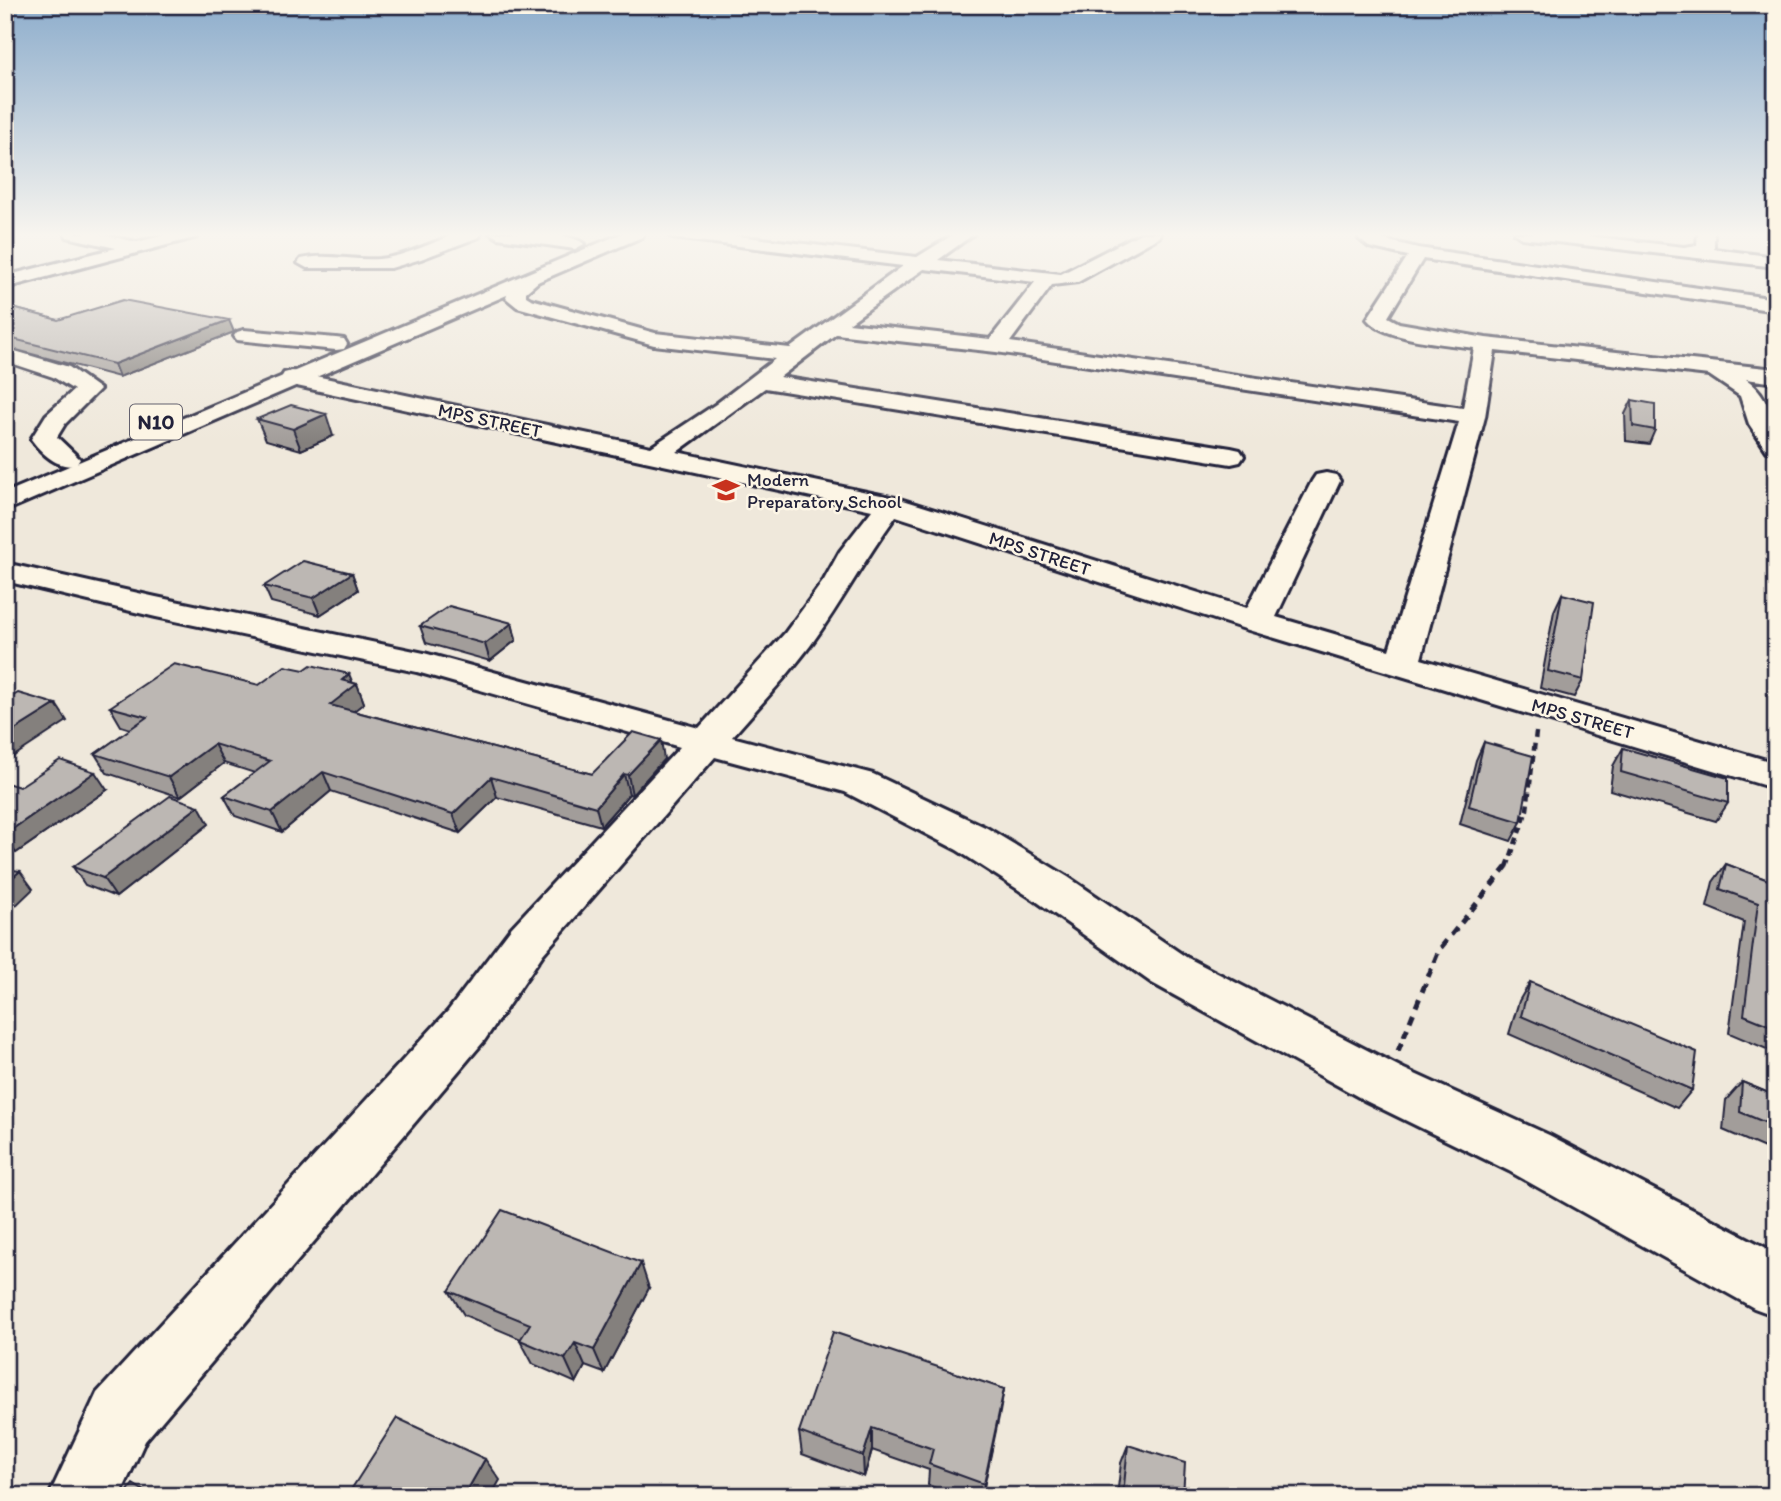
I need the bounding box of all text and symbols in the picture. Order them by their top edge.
street label: MPS STREET [436,398,544,443]
road number: N10 [130,404,182,440]
place label: Modern Preparatory School [747,468,903,513]
school or university icon: Modern Preparatory School [711,475,741,505]
street label: MPS STREET [986,526,1094,581]
street label: MPS STREET [1529,693,1637,744]

